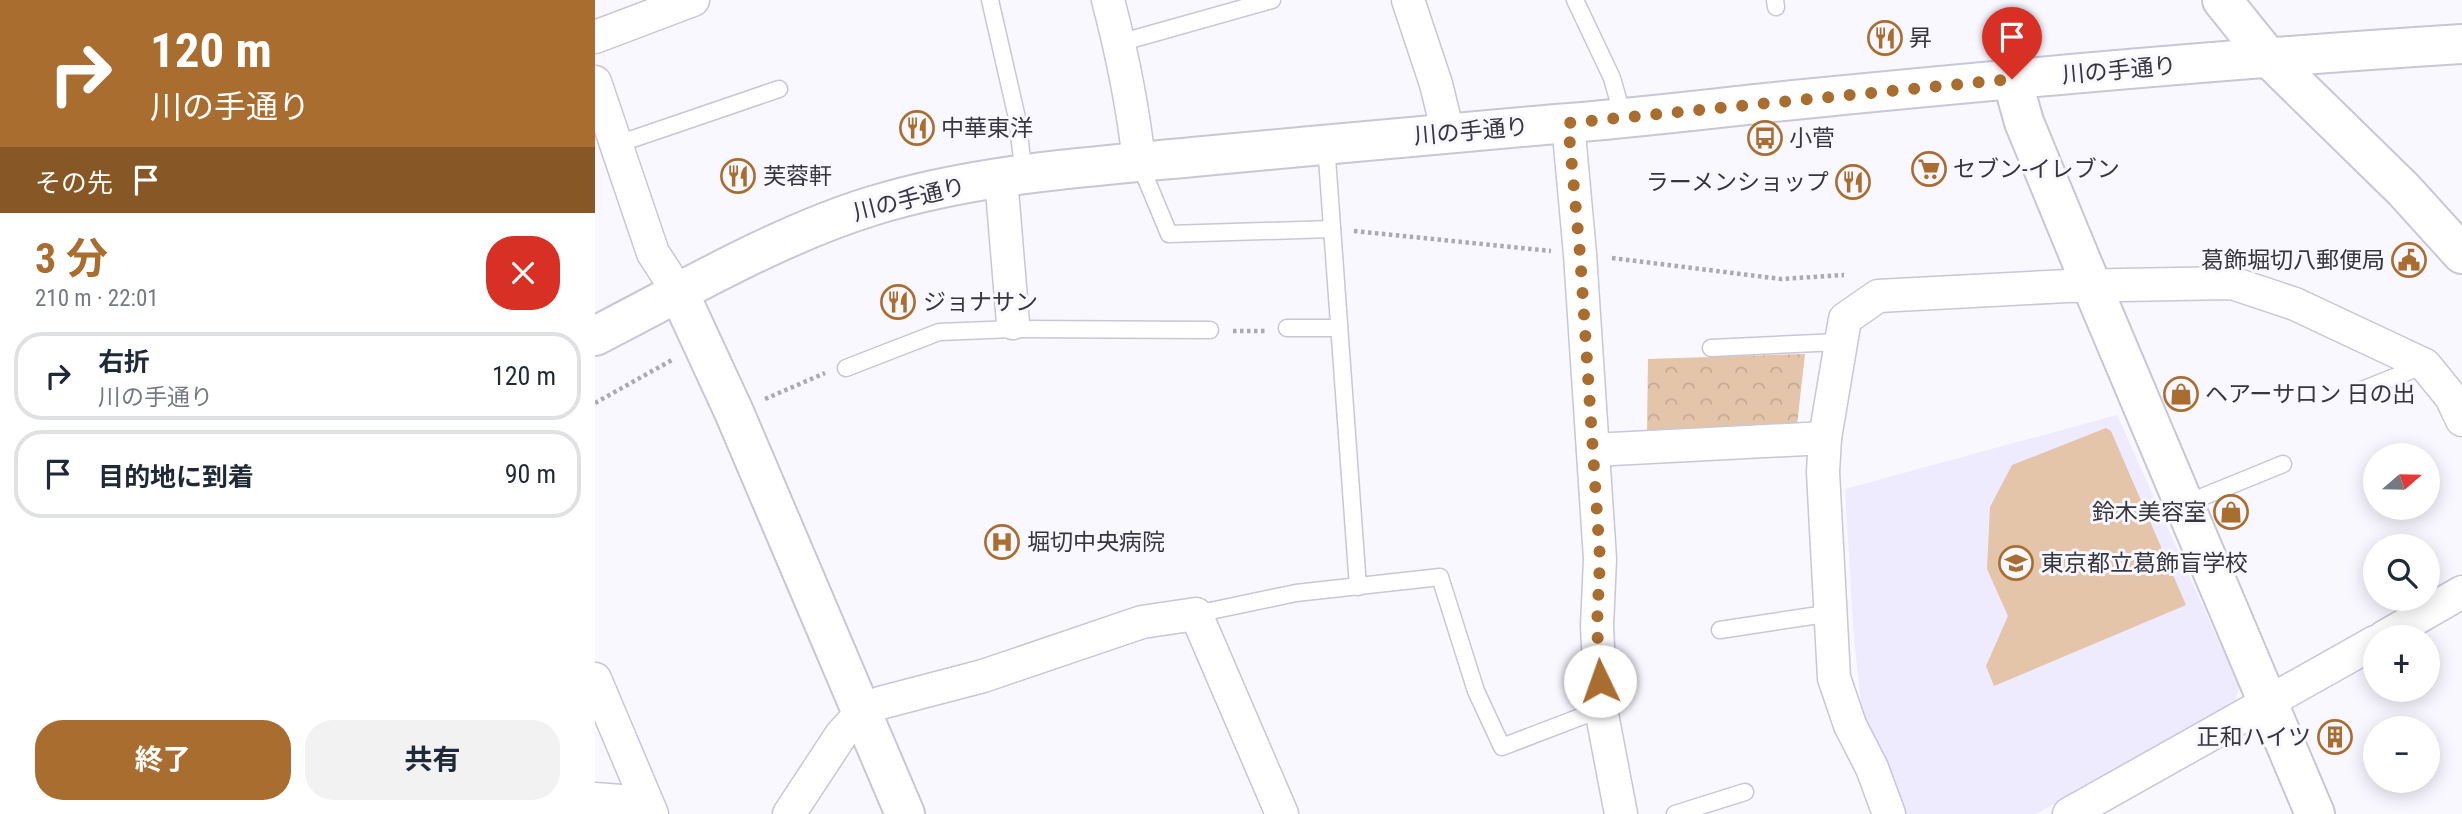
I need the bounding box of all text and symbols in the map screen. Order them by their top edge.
pin [1982,7,2042,79]
icon: arrive [1993,18,2031,56]
restaurant icon: 昇 [1866,19,1904,57]
text: 120 m [150,22,272,79]
place label: 昇 [1909,25,1932,52]
icon: right [35,28,126,119]
street label: 川の手通り [2061,52,2178,89]
text: 川の手通り [150,88,310,126]
restaurant icon: 中華東洋 [898,109,936,147]
street label: 川の手通り [1413,113,1530,150]
place label: 中華東洋 [941,115,1033,142]
bus stop icon: 小菅 [1746,119,1784,157]
place label: 小菅 [1789,125,1835,152]
supermarket icon: セブン-イレブン [1910,150,1948,188]
place label: セブン-イレブン [1953,156,2120,183]
restaurant icon: 芙蓉軒 [719,157,757,195]
icon: arrive [127,161,165,199]
place label: 芙蓉軒 [763,163,832,190]
restaurant icon: ラーメンショップ [1834,163,1872,201]
text: その先 [35,168,113,198]
place label: ラーメンショップ [1646,169,1829,196]
street label: 川の手通り [850,172,968,226]
text: 3 分 [35,234,108,283]
button: close [486,236,560,310]
public building icon: 葛飾堀切八郵便局 [2390,241,2428,279]
place label: 葛飾堀切八郵便局 [2201,247,2385,274]
restaurant icon: ジョナサン [879,283,917,321]
text: 210 m · 22:01 [35,285,159,312]
place label: ジョナサン [923,289,1038,316]
text: 右折 [98,347,150,377]
icon: right [39,357,77,395]
text: 120 m [492,361,556,391]
shop icon: ヘアーサロン 日の出 [2162,375,2200,413]
place label: ヘアーサロン 日の出 [2205,381,2415,408]
text: 川の手通り [98,384,213,411]
north arrow [2363,443,2439,520]
map controls [2363,443,2440,793]
icon: arrive [39,455,77,493]
text: 90 m [505,459,556,489]
text: 目的地に到着 [98,462,254,492]
shop icon: 鈴木美容室 [2212,493,2250,531]
place label: 鈴木美容室 [2092,499,2207,526]
hospital icon: 堀切中央病院 [983,523,1021,561]
place label: 堀切中央病院 [1027,529,1165,556]
button: search [2363,534,2440,611]
school or university icon: 東京都立葛飾盲学校 [1997,544,2035,582]
place label: 東京都立葛飾盲学校 [2041,550,2248,577]
button: + [2363,625,2440,702]
position arrow [1563,644,1637,718]
button: − [2363,716,2440,793]
building icon: 正和ハイツ [2316,718,2354,756]
button: 終了 [35,720,291,800]
button: 共有 [305,720,560,800]
place label: 正和ハイツ [2196,724,2311,751]

